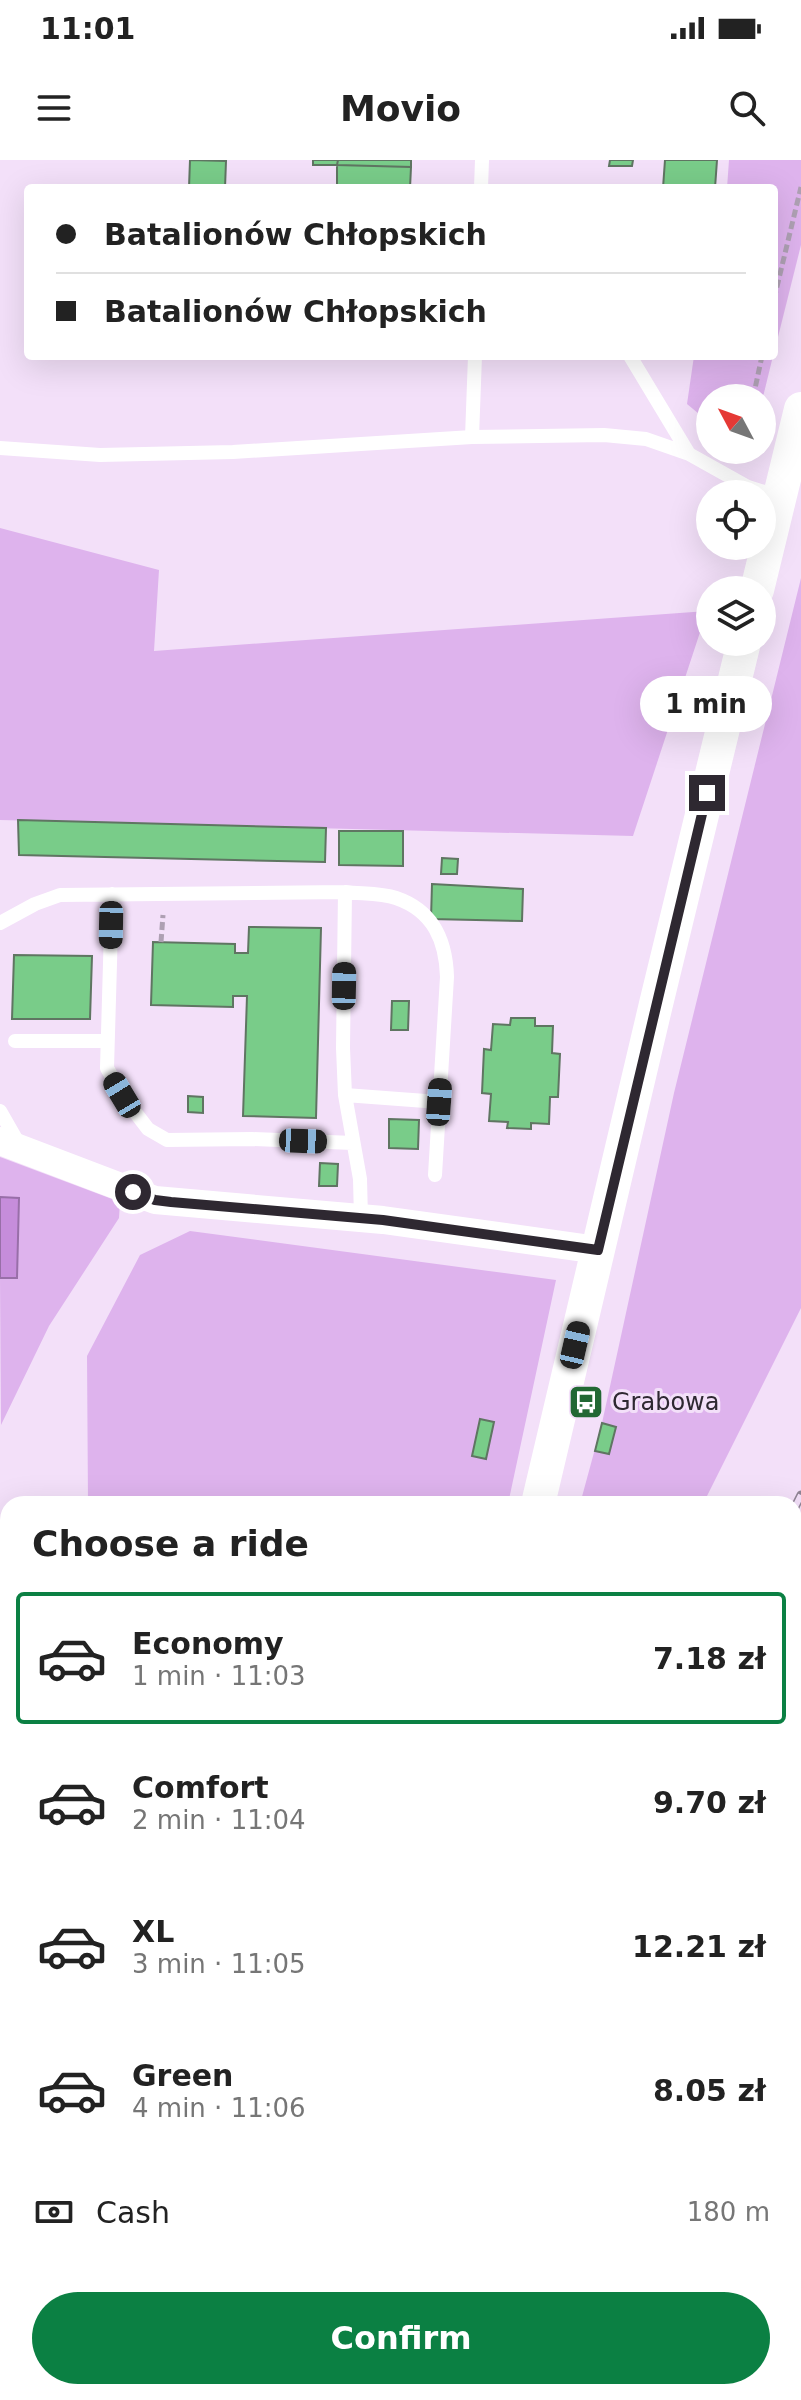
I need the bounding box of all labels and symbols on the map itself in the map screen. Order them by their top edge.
north arrow [696,384,776,464]
callout: 1 min [641,677,773,733]
route end [689,775,725,811]
car [99,901,123,949]
car [332,962,356,1010]
car [99,1068,145,1122]
car [425,1077,453,1127]
car [279,1128,327,1154]
route start [115,1174,151,1210]
car [558,1319,592,1371]
bus stop icon: Grabowa [567,1383,605,1421]
place label: Grabowa [612,1388,719,1416]

